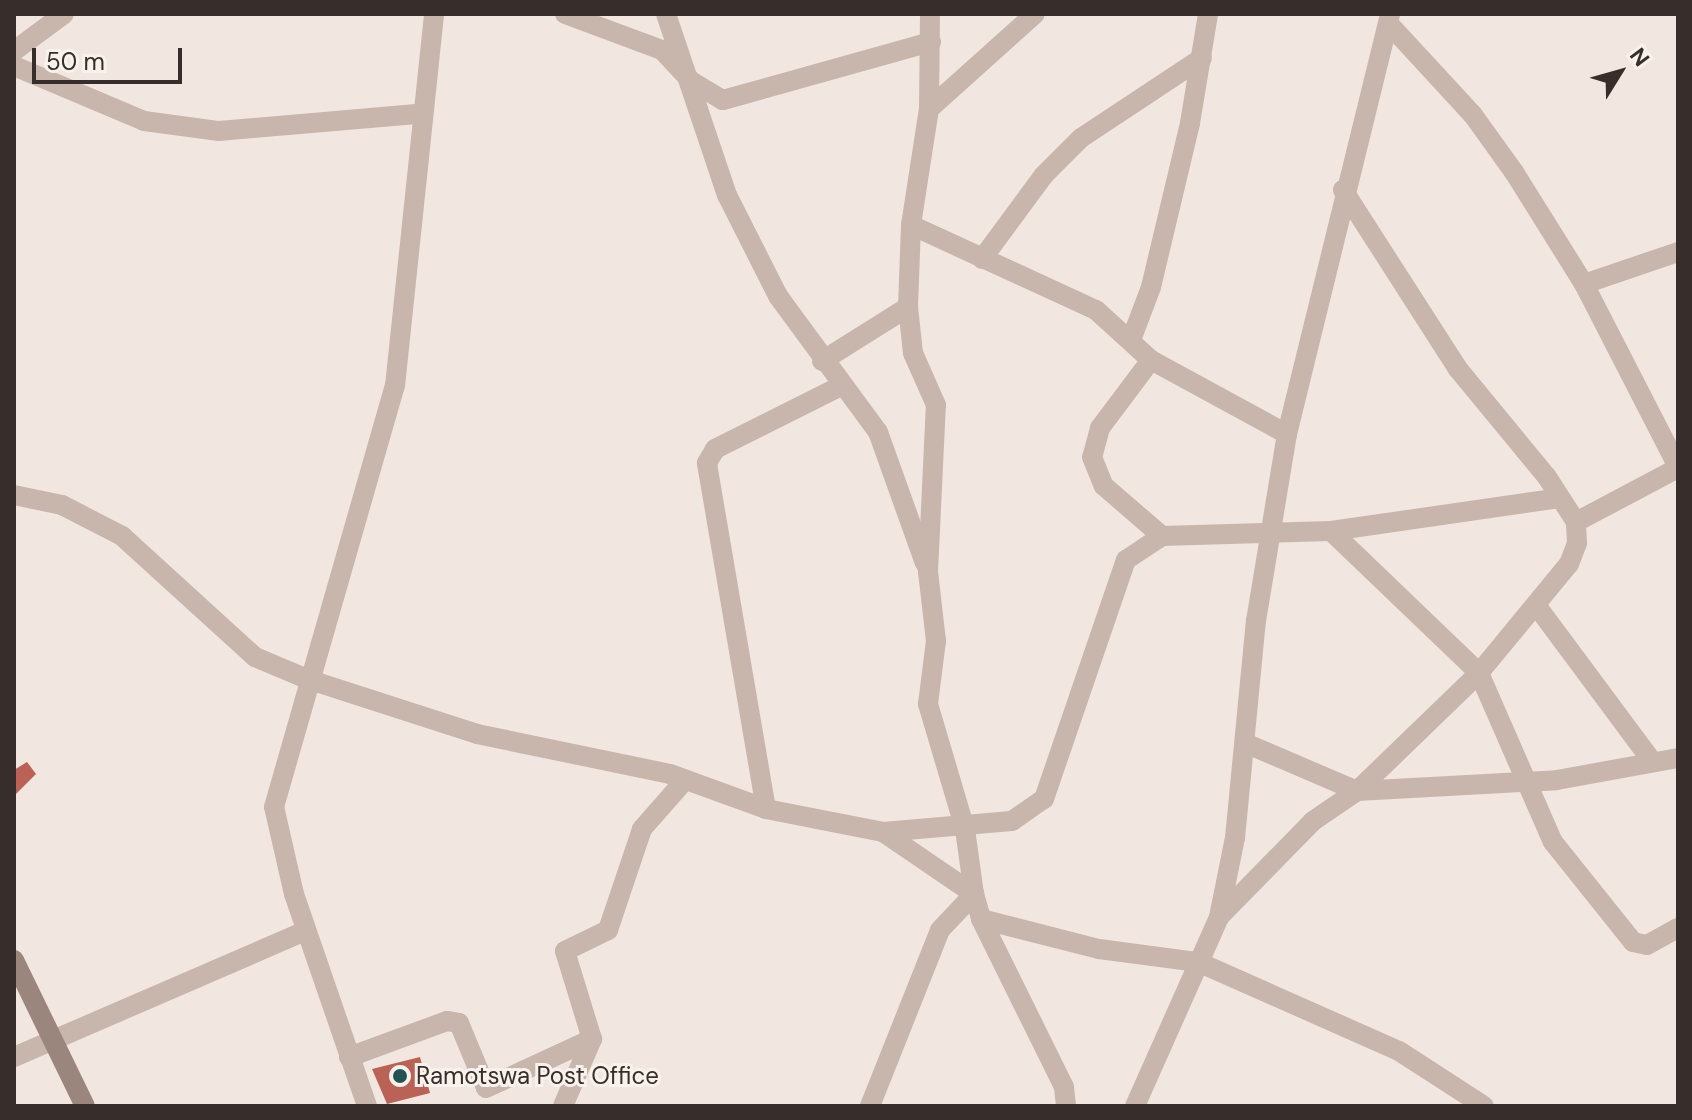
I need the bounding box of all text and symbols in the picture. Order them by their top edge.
scale bar [36,32,186,82]
north arrow [1580,32,1660,112]
text: N [1623,42,1656,72]
text: 50 m [46,46,105,77]
place label: Ramotswa Post Office [416,1062,659,1090]
marker: Ramotswa Post Office [391,1067,409,1085]

